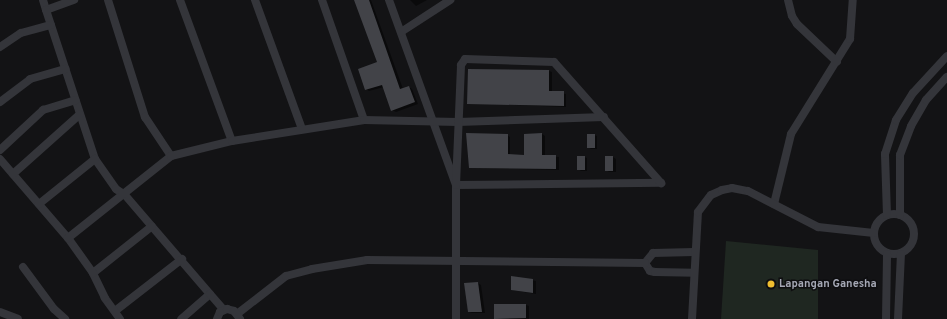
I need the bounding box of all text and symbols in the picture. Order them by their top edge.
place label: Lapangan Ganesha [779,277,877,291]
marker: Lapangan Ganesha [766,279,776,289]

